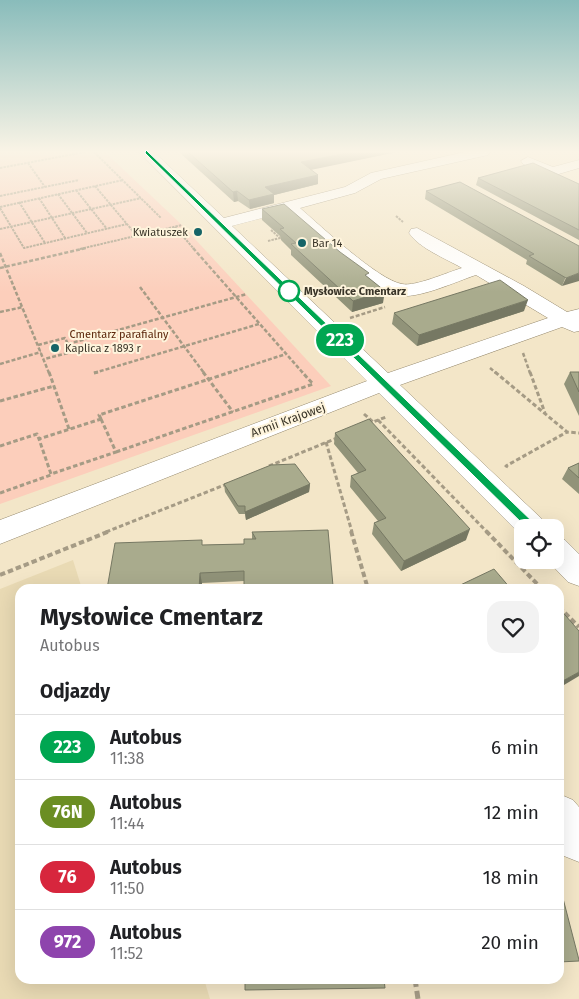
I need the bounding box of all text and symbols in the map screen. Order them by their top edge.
place label: Kwiatuszek [133,226,188,239]
marker: Kwiatuszek [192,226,204,238]
marker: Bar 14 [296,237,308,249]
place label: Bar 14 [312,237,343,250]
marker: Mysłowice Cmentarz [278,280,300,302]
place label: Mysłowice Cmentarz [304,285,406,298]
line badge: 223 [311,324,369,356]
park label: Cmentarz parafialny [69,328,169,341]
text: 223 [326,329,354,351]
marker: Kaplica z 1893 r [49,342,61,354]
place label: Kaplica z 1893 r [65,342,142,355]
street label: Armii Krajowej [249,400,327,440]
map controls [514,519,564,569]
button: locate [514,519,564,569]
button: heart [487,601,539,653]
text: Mysłowice Cmentarz [40,603,263,631]
text: Autobus [40,636,100,655]
text: Odjazdy [40,680,110,703]
text: Autobus [110,726,182,749]
text: 223 [54,736,81,758]
text: 6 min [491,736,539,759]
text: 11:38 [110,749,144,768]
text: Autobus [110,791,182,814]
text: 76N [52,801,83,823]
text: 12 min [484,801,539,824]
text: 11:44 [110,814,144,833]
text: Autobus [110,856,182,879]
text: 76 [58,866,77,888]
text: 18 min [482,866,539,889]
text: 11:50 [110,879,144,898]
text: Autobus [110,921,182,944]
text: 972 [54,931,81,953]
text: 20 min [481,931,539,954]
text: 11:52 [110,944,143,963]

